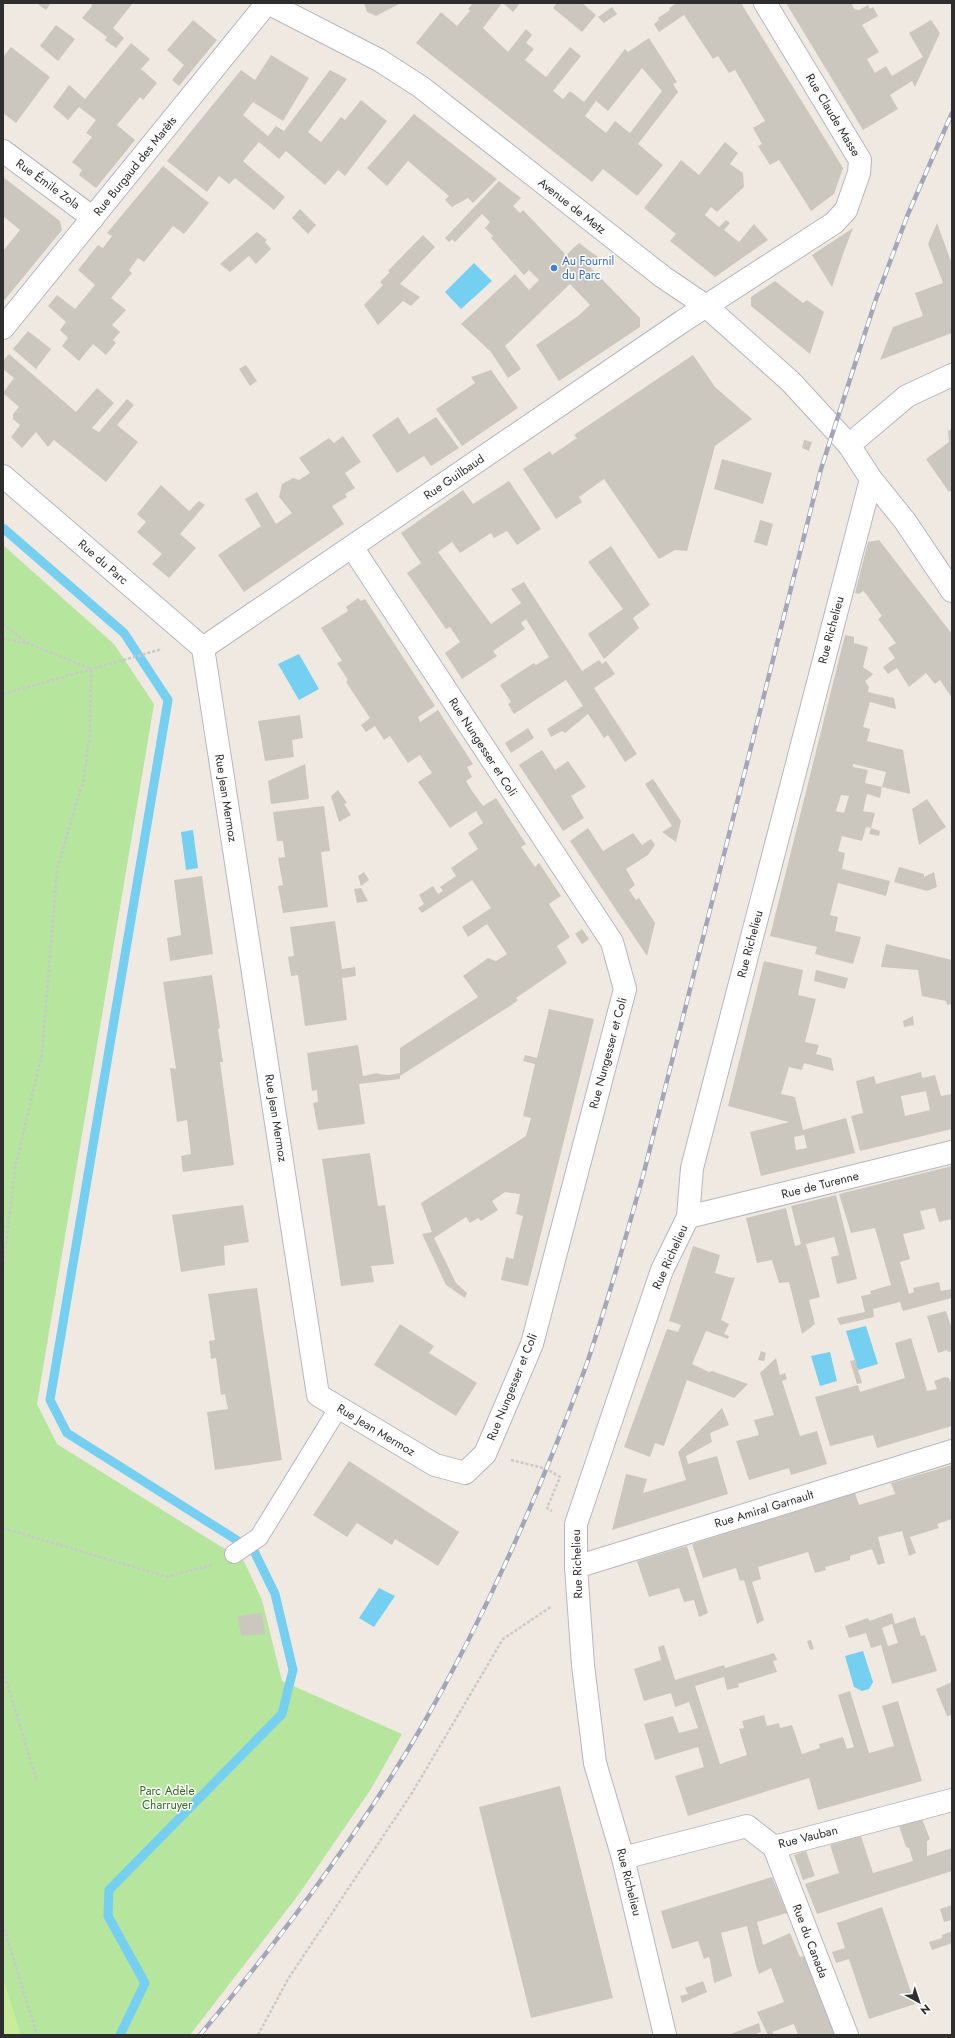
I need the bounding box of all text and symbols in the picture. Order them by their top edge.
street label: Rue Claude Masse [801,70,865,160]
street label: Rue Burgaud des Marêts [89,112,181,220]
street label: Rue Émile Zola [12,154,84,214]
street label: Avenue de Metz [534,174,610,239]
place label: Au Fournil du Parc [562,252,614,284]
marker: Au Fournil du Parc [549,263,559,273]
street label: Rue Guilbaud [420,450,488,504]
street label: Rue du Parc [74,535,132,589]
street label: Rue Richelieu [813,594,849,666]
street label: Rue Nungesser et Coli [444,694,522,800]
street label: Rue Jean Mermoz [210,753,242,844]
street label: Rue Richelieu [732,908,768,980]
street label: Rue Nungesser et Coli [584,995,632,1111]
street label: Rue Jean Mermoz [260,1073,292,1164]
street label: Rue de Turenne [779,1167,861,1203]
street label: Rue Richelieu [648,1222,692,1292]
street label: Rue Nungesser et Coli [482,1330,542,1444]
street label: Rue Jean Mermoz [333,1399,419,1461]
street label: Rue Amiral Garnault [712,1485,816,1533]
street label: Rue Richelieu [567,1529,587,1599]
park label: Parc Adèle Charruyer [139,1782,195,1814]
street label: Rue Vauban [776,1821,840,1853]
street label: Rue Richelieu [612,1846,646,1918]
street label: Rue du Canada [788,1901,832,1981]
north arrow [899,1982,939,2022]
text: N [917,2001,934,2019]

